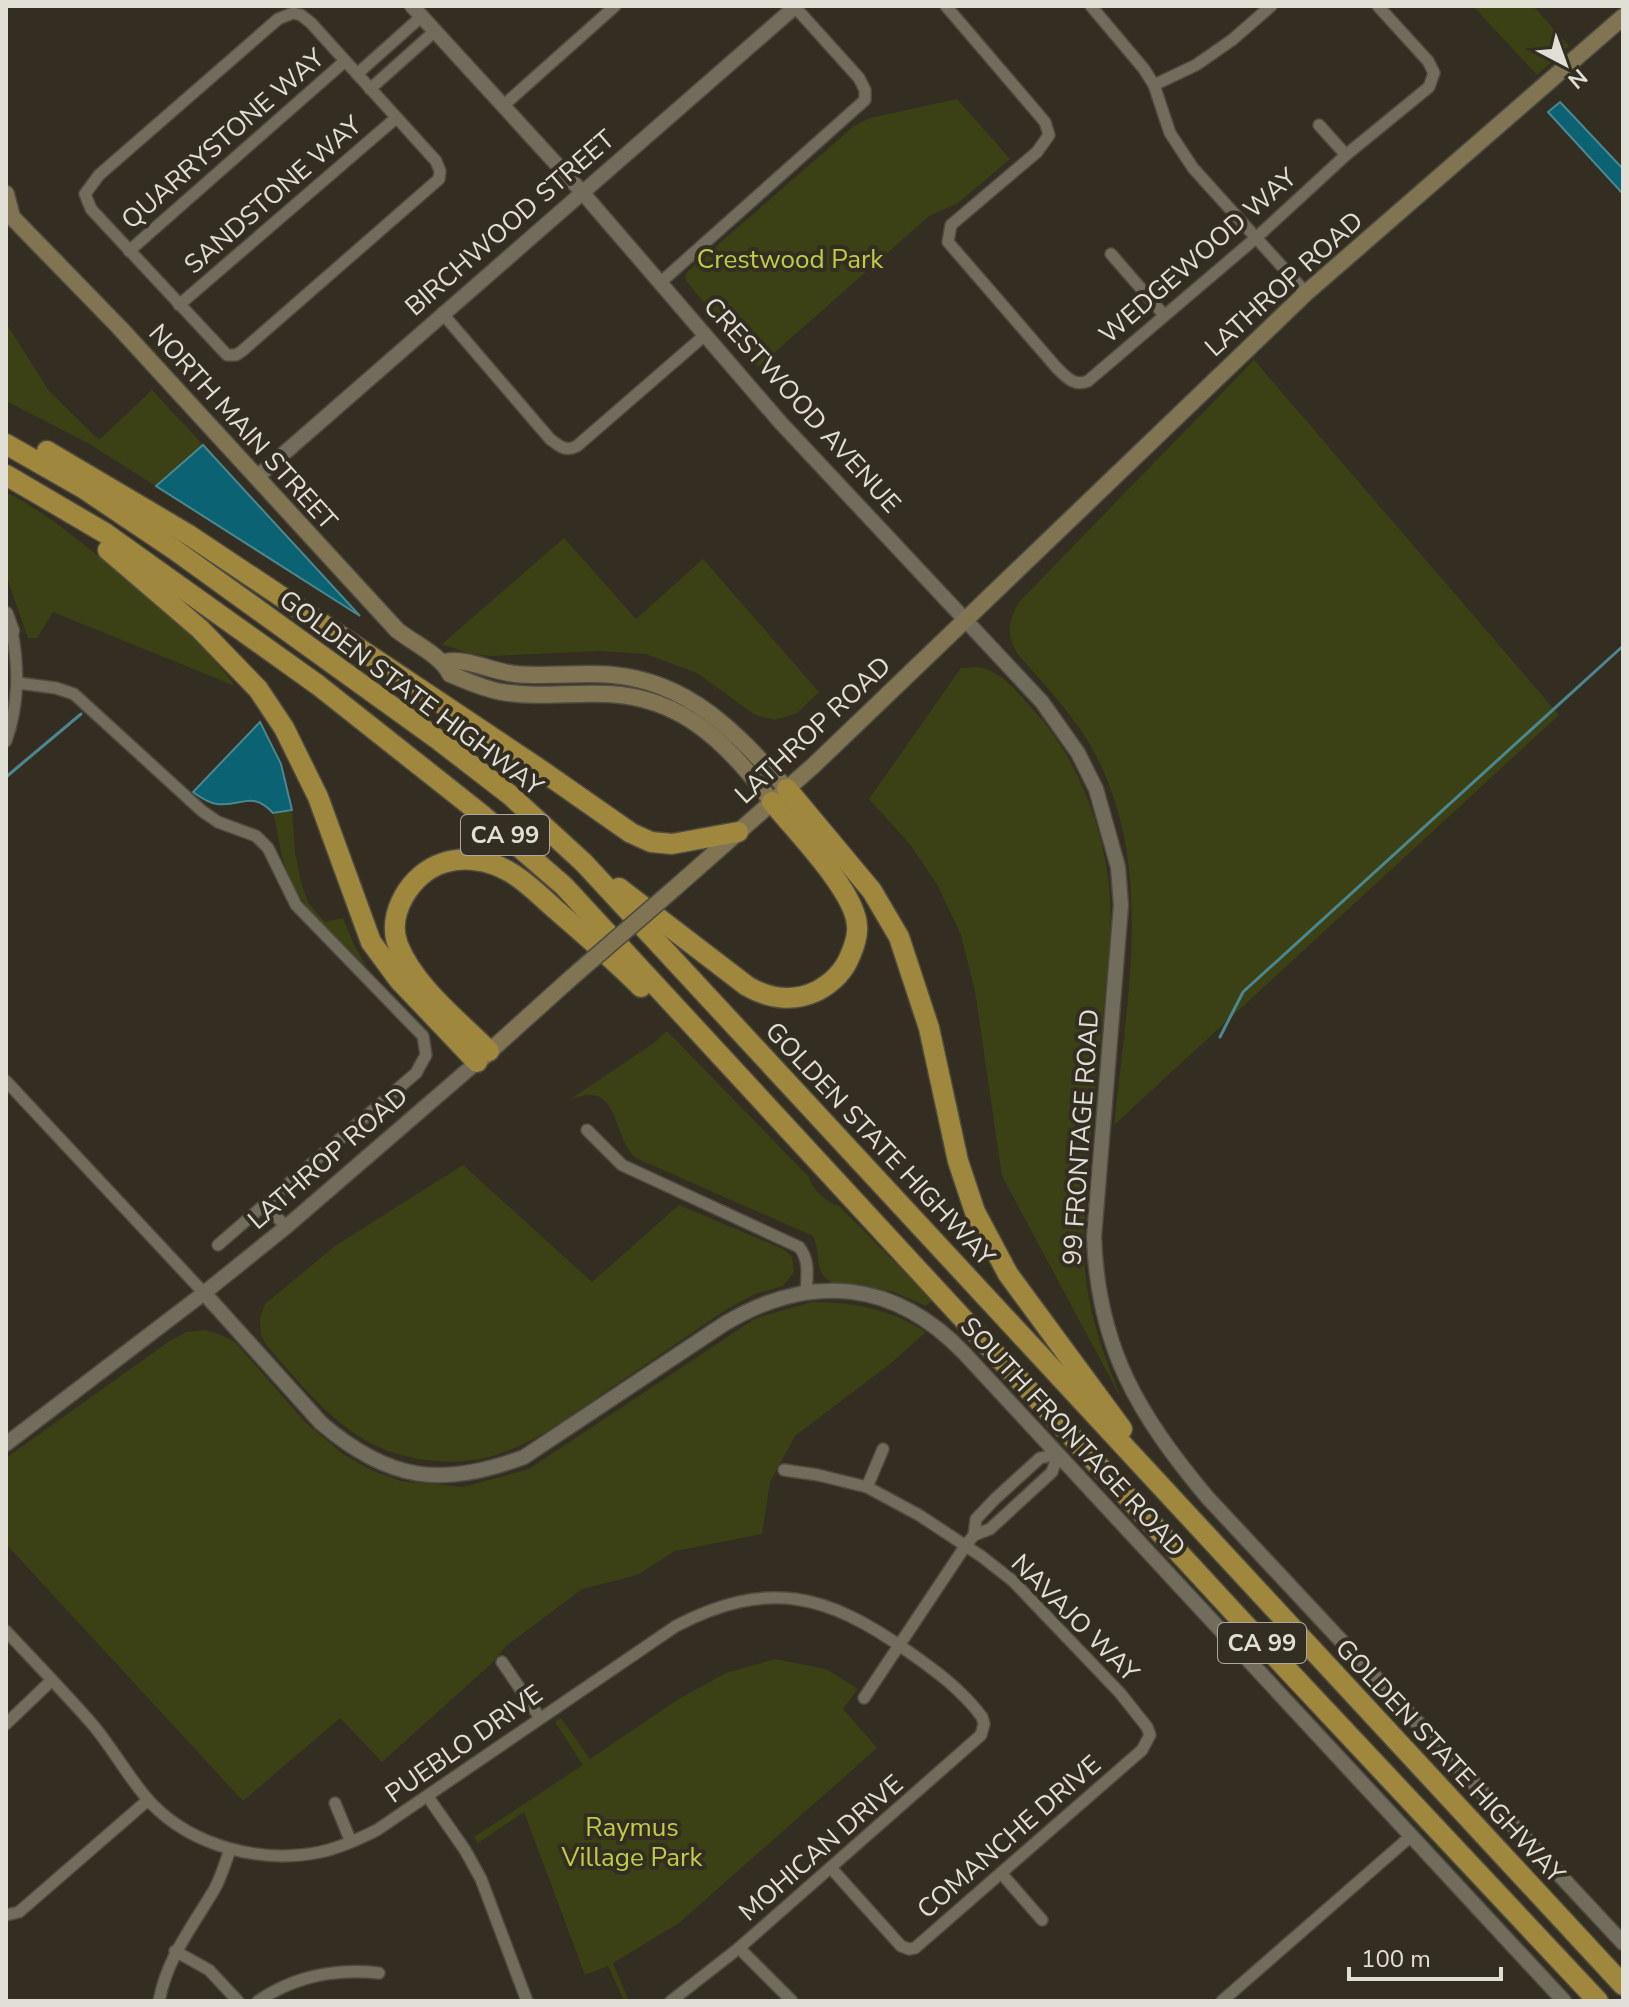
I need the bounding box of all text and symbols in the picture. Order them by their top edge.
north arrow [1525,24,1605,104]
street label: QUARRYSTONE WAY [114,41,332,237]
text: N [1561,62,1594,95]
street label: SANDSTONE WAY [177,108,370,282]
street label: BIRCHWOOD STREET [398,122,623,324]
street label: WEDGEWOOD WAY [1092,160,1305,352]
street label: LATHROP ROAD [1197,204,1371,364]
park label: Crestwood Park [697,242,884,277]
street label: CRESTWOOD AVENUE [696,289,908,521]
street label: NORTH MAIN STREET [141,316,345,538]
street label: GOLDEN STATE HIGHWAY [272,582,551,804]
street label: LATHROP ROAD [727,648,899,812]
road number: CA 99 [461,815,549,855]
street label: 99 FRONTAGE ROAD [1055,1008,1107,1266]
street label: GOLDEN STATE HIGHWAY [757,1014,1003,1274]
street label: LATHROP ROAD [240,1079,416,1237]
street label: SOUTH FRONTAGE ROAD [953,1310,1193,1564]
street label: NAVAJO WAY [1003,1546,1147,1690]
road number: CA 99 [1218,1623,1306,1663]
street label: GOLDEN STATE HIGHWAY [1327,1631,1573,1891]
street label: PUEBLO DRIVE [378,1677,550,1811]
street label: COMANCHE DRIVE [910,1747,1108,1927]
street label: MOHICAN DRIVE [731,1767,911,1929]
park label: Raymus Village Park [561,1810,703,1875]
scale bar [1349,1931,1501,1981]
text: 100 m [1361,1943,1431,1975]

